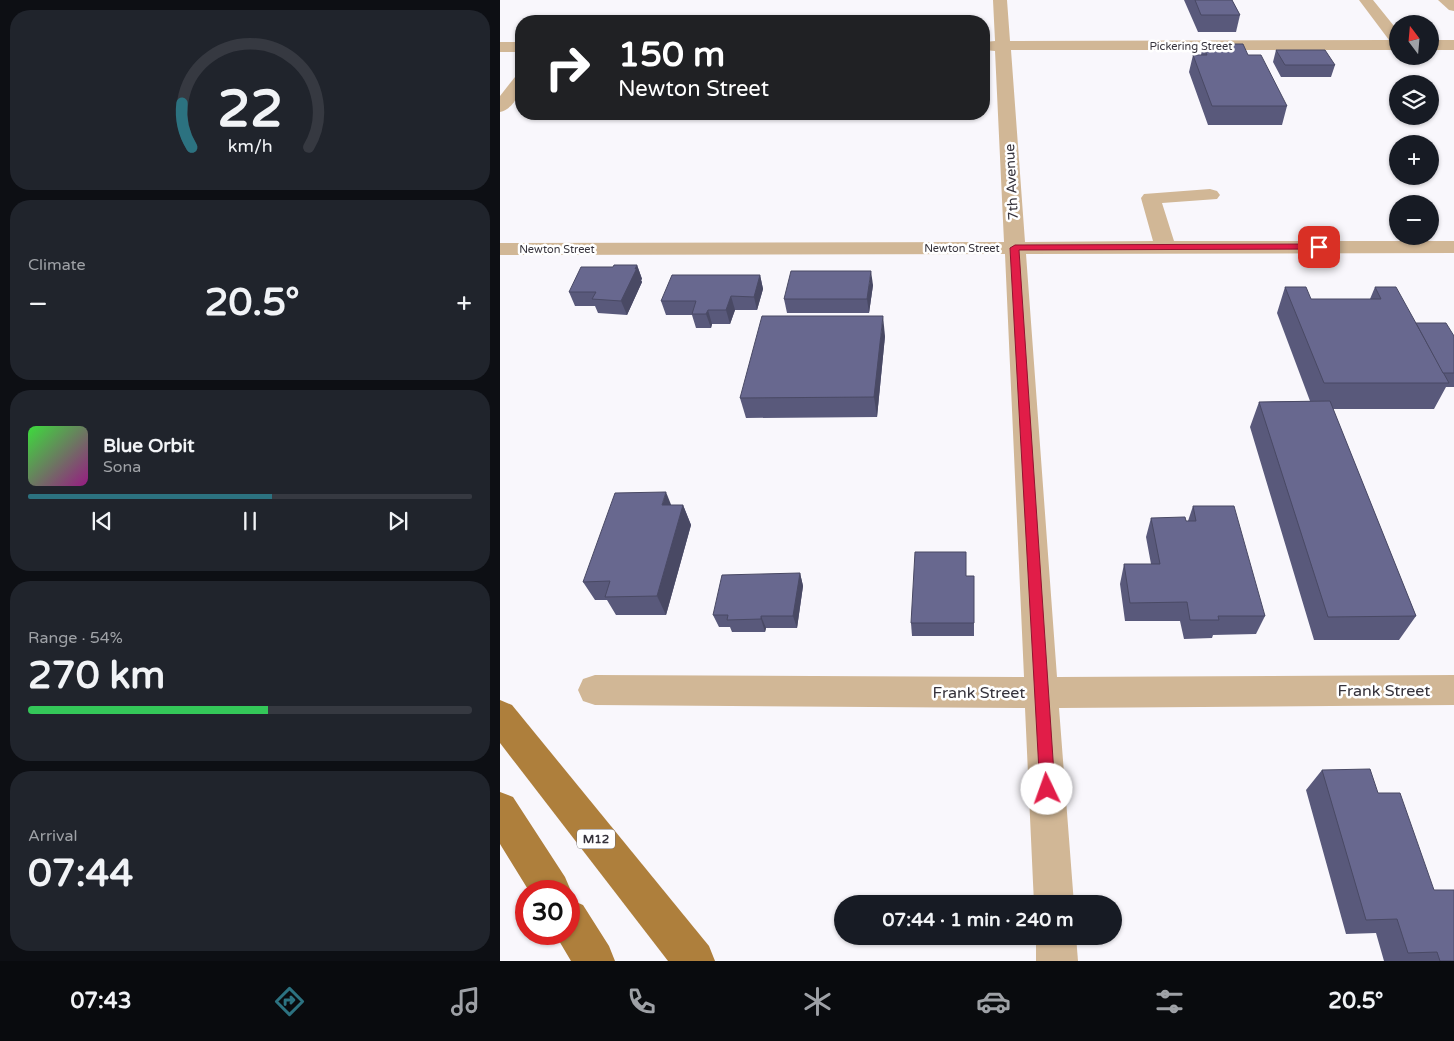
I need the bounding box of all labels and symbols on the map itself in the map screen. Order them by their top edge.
north arrow [1389,15,1439,65]
street label: Pickering Street [1150,40,1232,53]
street label: 7th Avenue [1001,143,1022,221]
pin [1298,226,1340,268]
street label: Newton Street [924,242,1000,255]
street label: Newton Street [519,243,595,256]
street label: Frank Street [1338,681,1430,701]
street label: Frank Street [933,683,1025,703]
position arrow [1020,762,1072,814]
road number: M12 [577,830,615,849]
speed limit sign: 30 [515,880,580,945]

